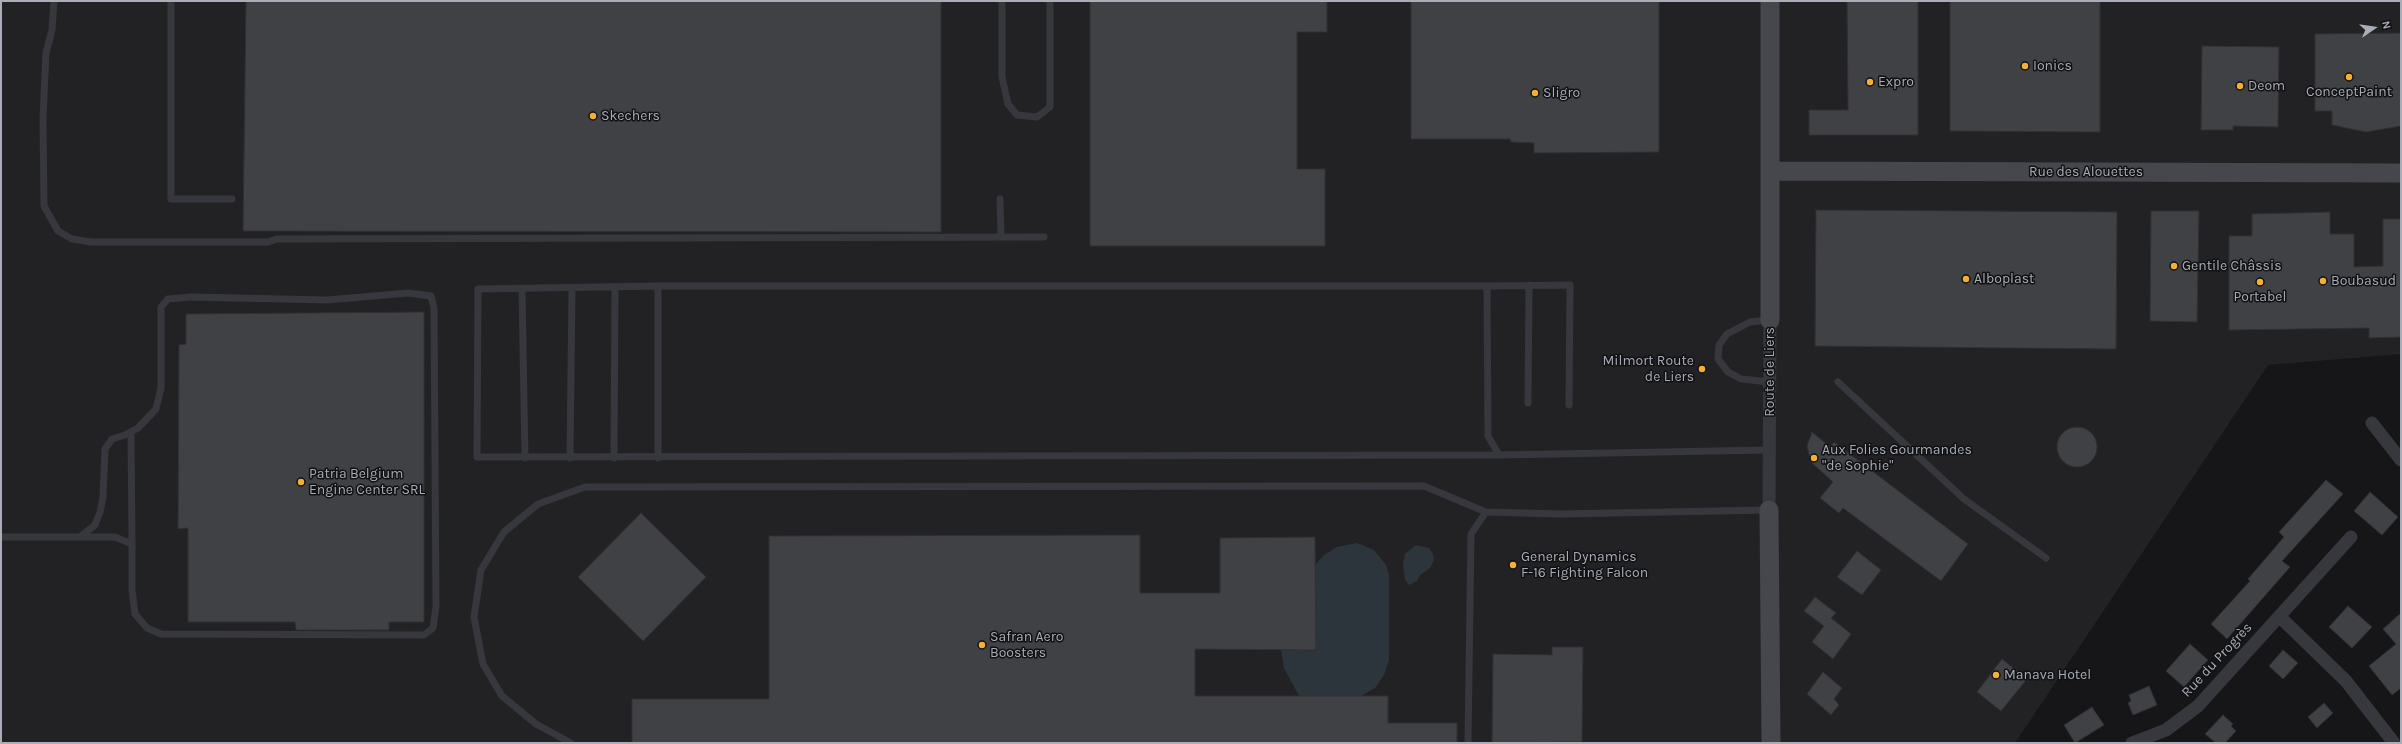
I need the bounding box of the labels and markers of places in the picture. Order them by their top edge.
place label: Ionics [2033,58,2072,74]
marker: Ionics [2020,61,2030,71]
marker: ConceptPaint [2344,72,2354,82]
place label: Expro [1878,74,1914,90]
marker: Expro [1865,77,1875,87]
place label: Deom [2248,78,2285,94]
marker: Deom [2235,81,2245,91]
place label: ConceptPaint [2306,84,2392,100]
place label: Sligro [1543,85,1580,101]
marker: Sligro [1530,88,1540,98]
place label: Skechers [601,108,660,124]
marker: Skechers [588,111,598,121]
place label: Gentile Châssis [2182,258,2282,274]
marker: Gentile Châssis [2169,261,2179,271]
place label: Alboplast [1974,271,2034,287]
place label: Boubasud [2331,273,2396,289]
marker: Alboplast [1961,274,1971,284]
marker: Boubasud [2318,276,2328,286]
marker: Portabel [2255,277,2265,287]
place label: Portabel [2234,289,2286,305]
place label: Milmort Route de Liers [1602,353,1694,386]
marker: Milmort Route de Liers [1697,364,1707,374]
place label: Aux Folies Gourmandes "de Sophie" [1822,442,1972,474]
marker: Aux Folies Gourmandes "de Sophie" [1809,453,1819,463]
place label: Patria Belgium Engine Center SRL [309,466,425,498]
marker: Patria Belgium Engine Center SRL [296,477,306,487]
place label: General Dynamics F-16 Fighting Falcon [1521,549,1648,582]
marker: General Dynamics F-16 Fighting Falcon [1508,560,1518,570]
place label: Safran Aero Boosters [990,629,1063,662]
marker: Safran Aero Boosters [977,640,987,650]
place label: Manava Hotel [2004,667,2091,683]
marker: Manava Hotel [1991,670,2001,680]

